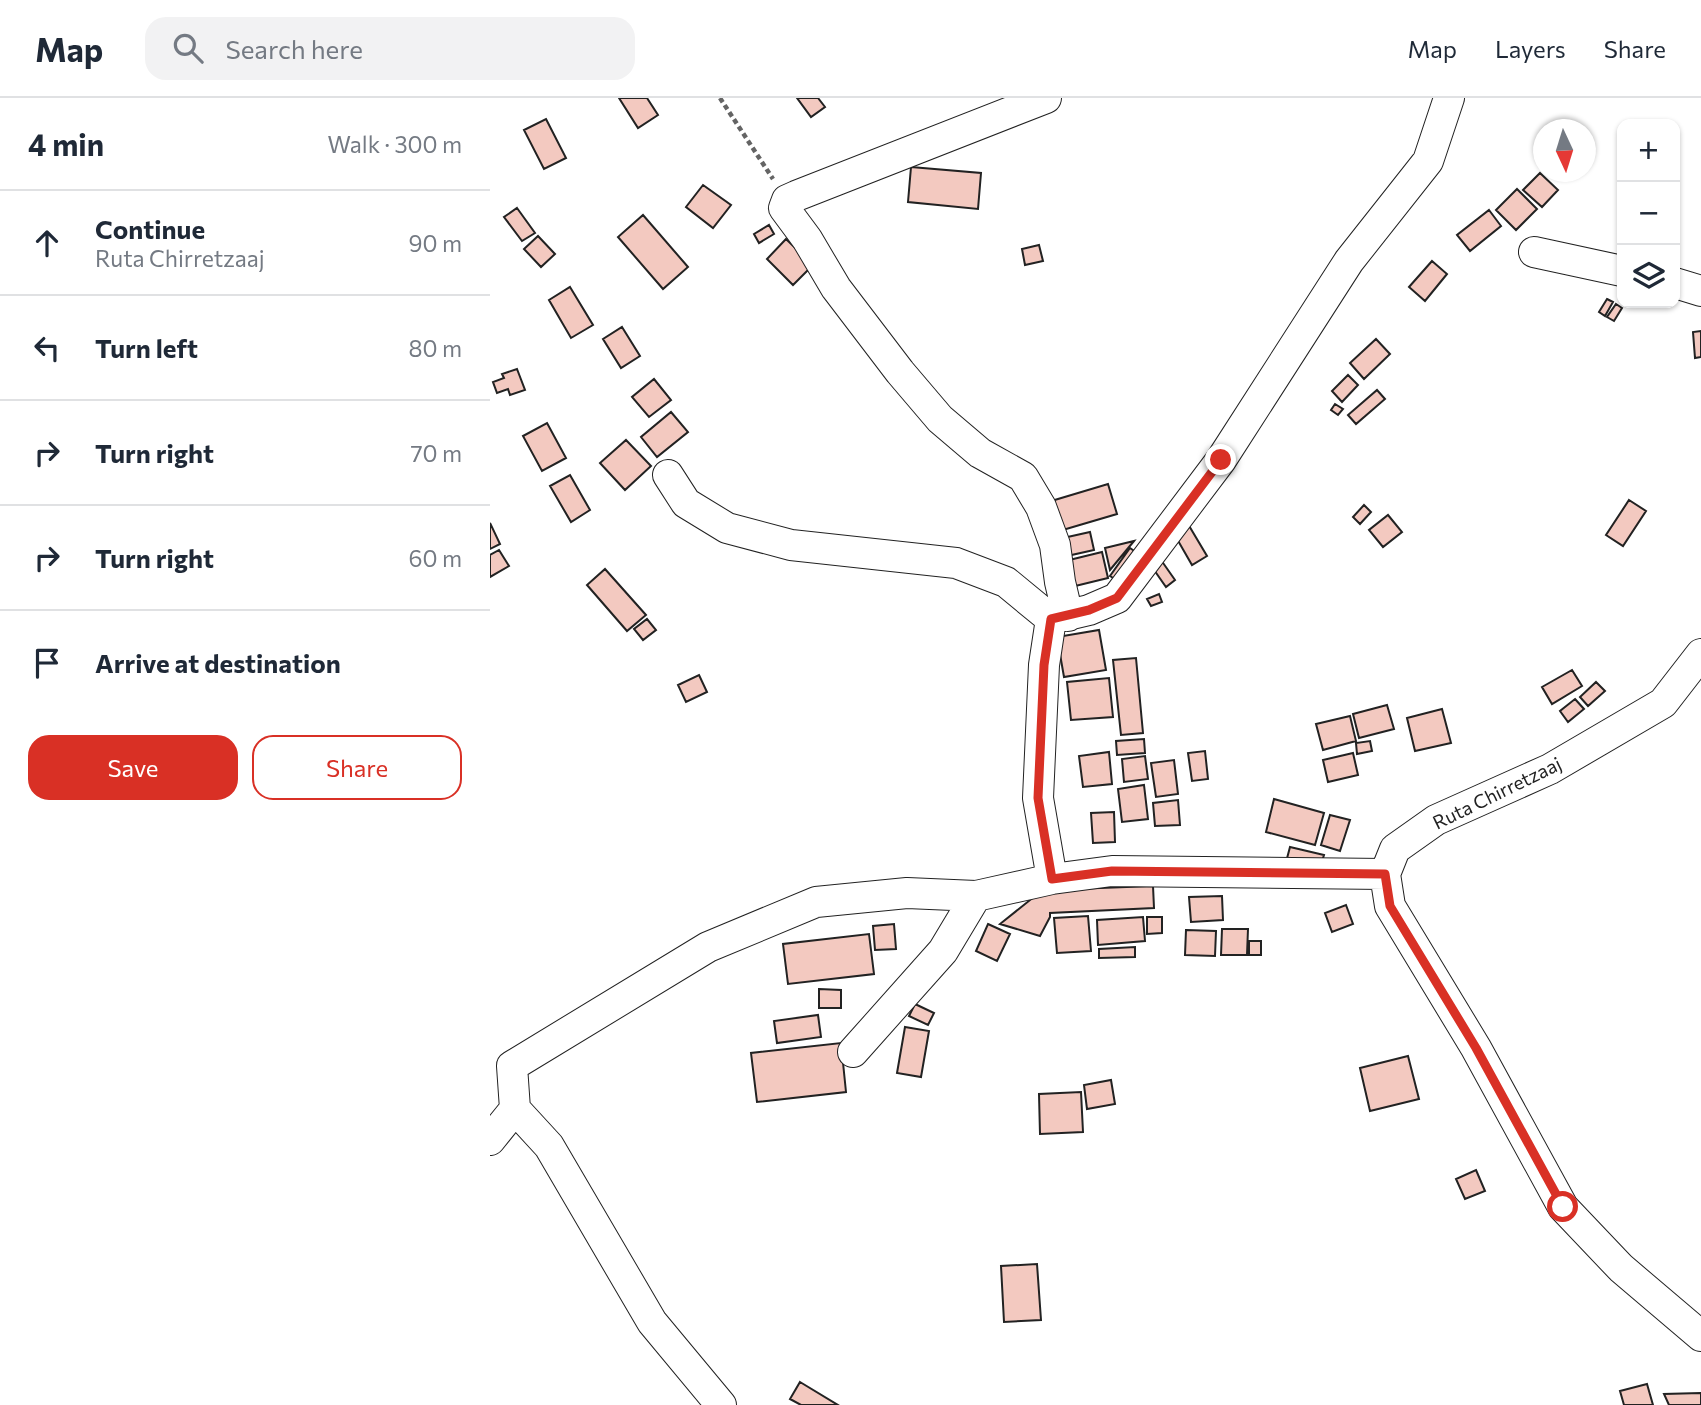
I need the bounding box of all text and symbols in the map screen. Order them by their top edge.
search box [145,17,635,80]
text: Map [35,28,103,69]
icon: search [169,29,207,67]
text: Search here [225,33,363,64]
text: Map [1408,34,1457,63]
text: Layers [1495,34,1566,63]
text: Share [1604,34,1666,63]
north arrow [1533,119,1596,182]
map controls [1617,119,1680,308]
button: + [1617,119,1680,182]
text: 4 min [28,125,104,162]
text: Walk · 300 m [328,130,462,158]
button: − [1617,182,1680,245]
text: Continue [95,213,205,244]
icon: ahead [28,224,66,262]
text: 90 m [409,229,462,257]
text: Ruta Chirretzaaj [95,244,265,272]
button: layers [1617,245,1680,308]
icon: left [28,329,66,367]
text: Turn left [95,332,198,363]
text: 80 m [409,334,462,362]
icon: right [28,434,66,472]
text: Turn right [95,437,214,468]
text: 70 m [410,439,462,467]
route end [1205,444,1236,475]
icon: right [28,539,66,577]
text: Turn right [95,542,214,573]
text: 60 m [409,544,462,572]
icon: arrive [28,644,66,682]
text: Arrive at destination [95,647,341,678]
button: Save [28,735,238,800]
button: Share [252,735,462,800]
street label: Ruta Chirretzaaj [1429,752,1565,834]
route start [1547,1191,1578,1222]

